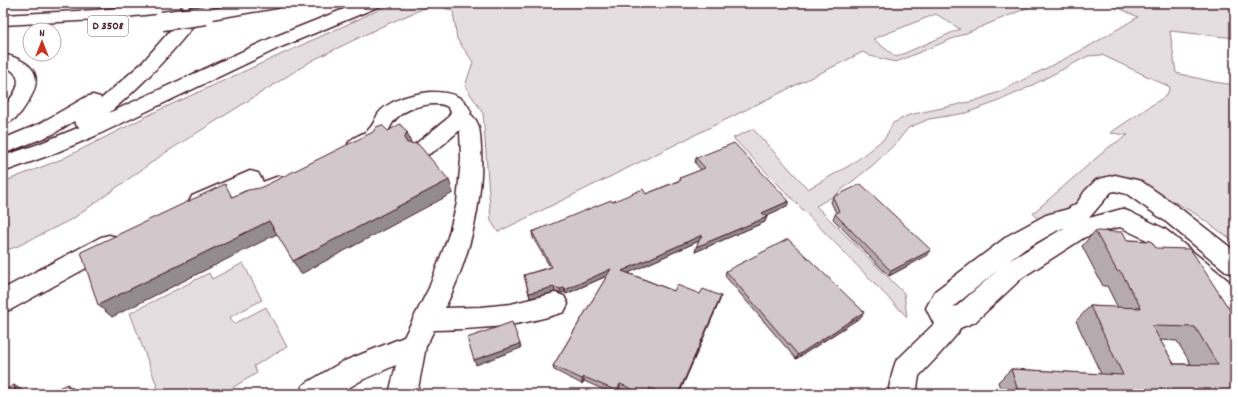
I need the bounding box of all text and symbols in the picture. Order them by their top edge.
road number: D 3508 [88,16,128,36]
north arrow [22,22,62,62]
text: N [39,26,45,42]

